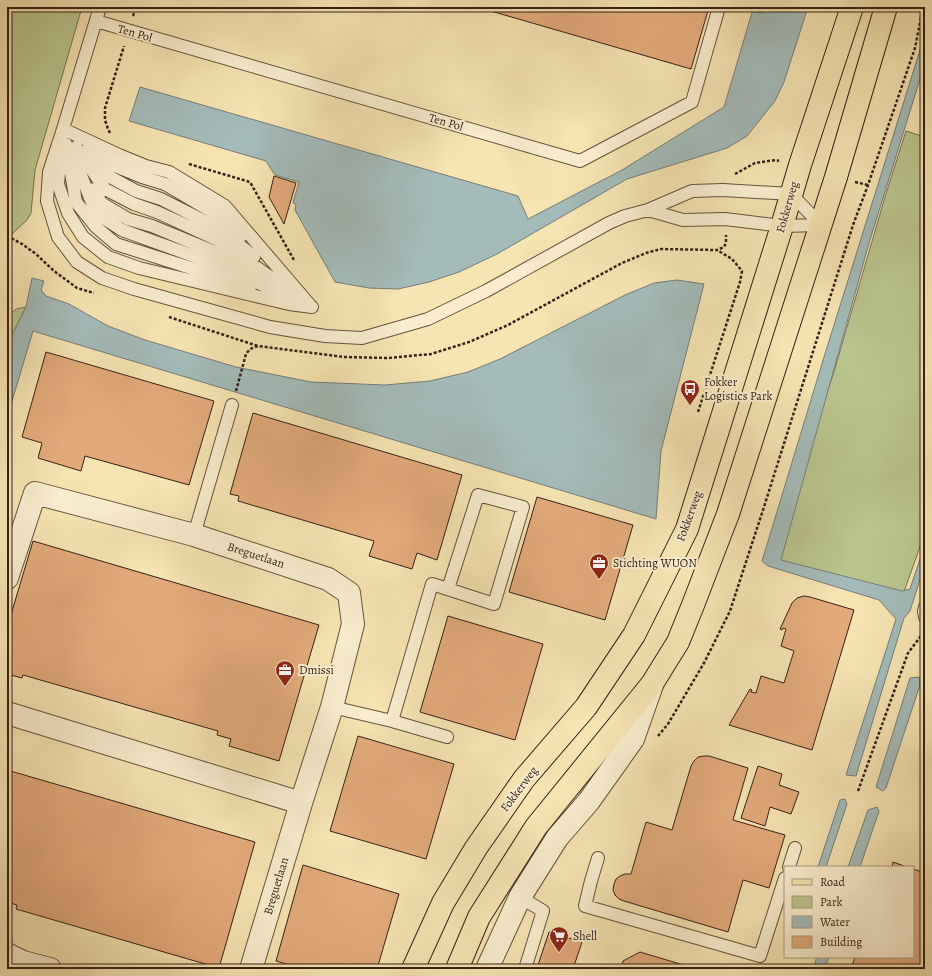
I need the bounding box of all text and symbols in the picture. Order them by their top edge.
street label: Ten Pol [116,20,154,46]
street label: Ten Pol [427,109,465,135]
street label: Fokkerweg [772,179,802,235]
place label: Fokker Logistics Park [704,374,772,404]
bus stop icon: Fokker Logistics Park [679,378,701,406]
street label: Fokkerweg [672,488,706,544]
street label: Breguetlaan [225,538,287,572]
office icon: Stichting WUON [588,552,610,580]
place label: Stichting WUON [613,555,697,571]
office icon: Dmissi [274,659,296,687]
place label: Dmissi [299,662,334,678]
street label: Fokkerweg [497,763,541,815]
street label: Breguetlaan [260,855,292,917]
legend [784,866,914,958]
text: Road [820,874,846,890]
text: Park [820,894,843,910]
text: Water [819,914,850,930]
supermarket icon: Shell [548,925,570,953]
place label: Shell [573,928,597,944]
text: Building [820,934,862,950]

